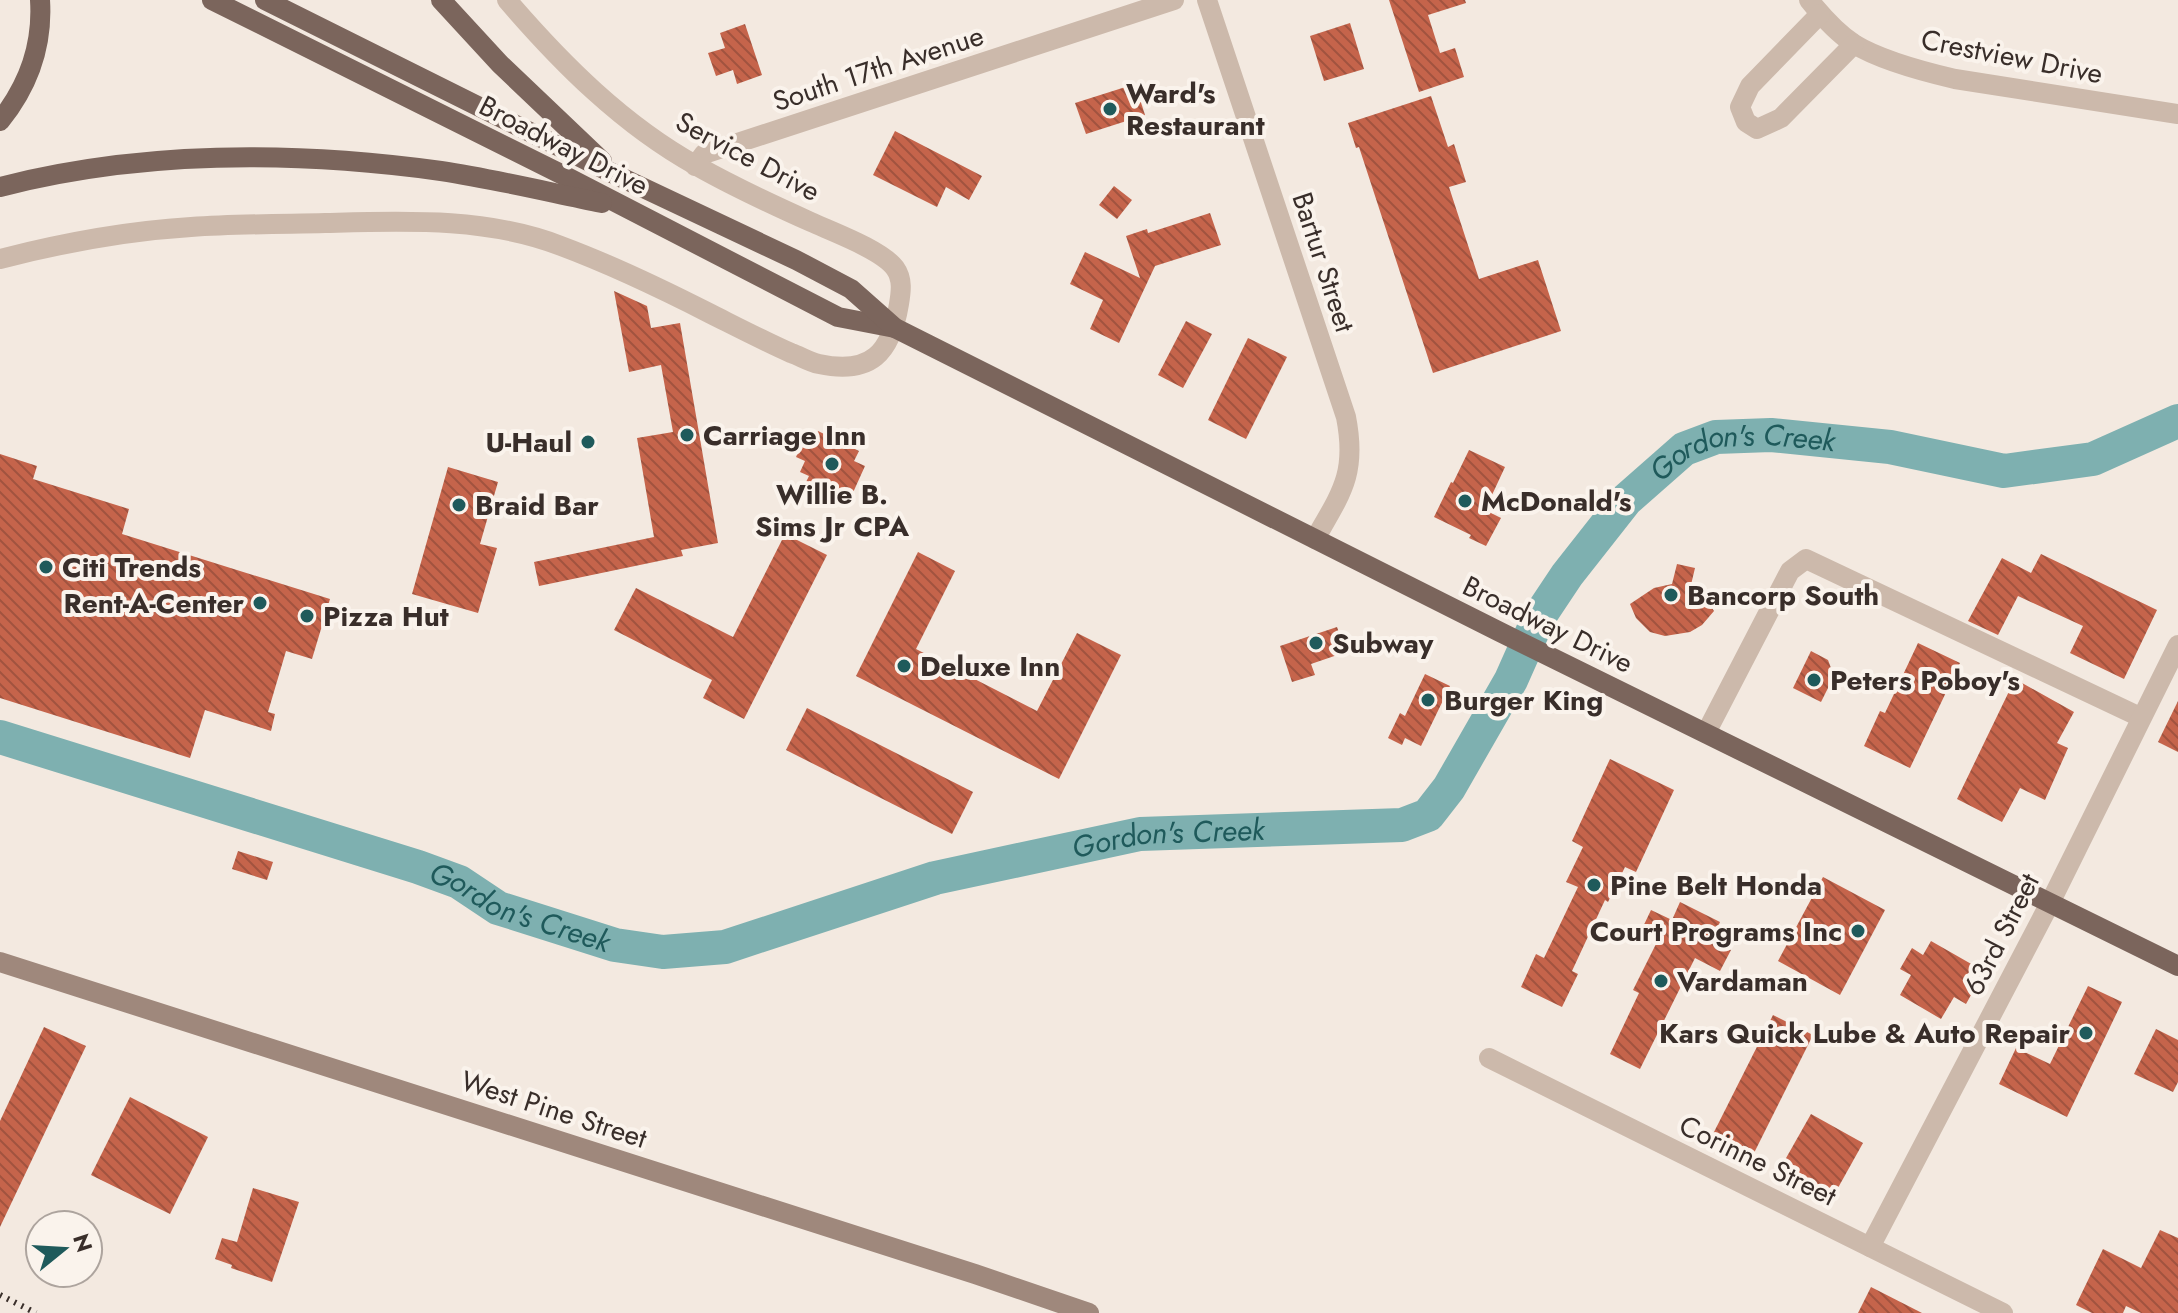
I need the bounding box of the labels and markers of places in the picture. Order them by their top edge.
place label: Ward's Restaurant [1126,73,1265,146]
marker: Ward's Restaurant [1101,100,1119,118]
place label: Carriage Inn [703,415,866,456]
place label: U-Haul [485,422,572,463]
marker: Carriage Inn [678,426,696,444]
marker: U-Haul [579,433,597,451]
marker: Willie B. Sims Jr CPA [823,455,841,473]
place label: Willie B. Sims Jr CPA [755,474,910,547]
place label: McDonald's [1481,481,1632,522]
place label: Braid Bar [475,485,599,526]
marker: McDonald's [1456,492,1474,510]
marker: Braid Bar [450,496,468,514]
place label: Citi Trends [62,547,201,588]
marker: Citi Trends [37,558,55,576]
place label: Bancorp South [1687,575,1879,616]
place label: Rent-A-Center [64,583,244,624]
marker: Bancorp South [1662,586,1680,604]
marker: Rent-A-Center [251,594,269,612]
place label: Pizza Hut [323,596,449,637]
marker: Pizza Hut [298,607,316,625]
place label: Subway [1332,623,1434,664]
marker: Subway [1307,634,1325,652]
place label: Deluxe Inn [920,646,1060,687]
marker: Deluxe Inn [895,657,913,675]
place label: Peters Poboy's [1830,660,2020,701]
marker: Peters Poboy's [1805,671,1823,689]
place label: Burger King [1444,680,1603,721]
marker: Burger King [1419,691,1437,709]
place label: Pine Belt Honda [1610,865,1822,906]
marker: Pine Belt Honda [1585,876,1603,894]
place label: Court Programs Inc [1590,911,1842,952]
marker: Court Programs Inc [1849,922,1867,940]
place label: Vardaman [1676,961,1808,1002]
marker: Vardaman [1652,972,1670,990]
place label: Kars Quick Lube & Auto Repair [1659,1013,2070,1054]
marker: Kars Quick Lube & Auto Repair [2077,1024,2095,1042]

